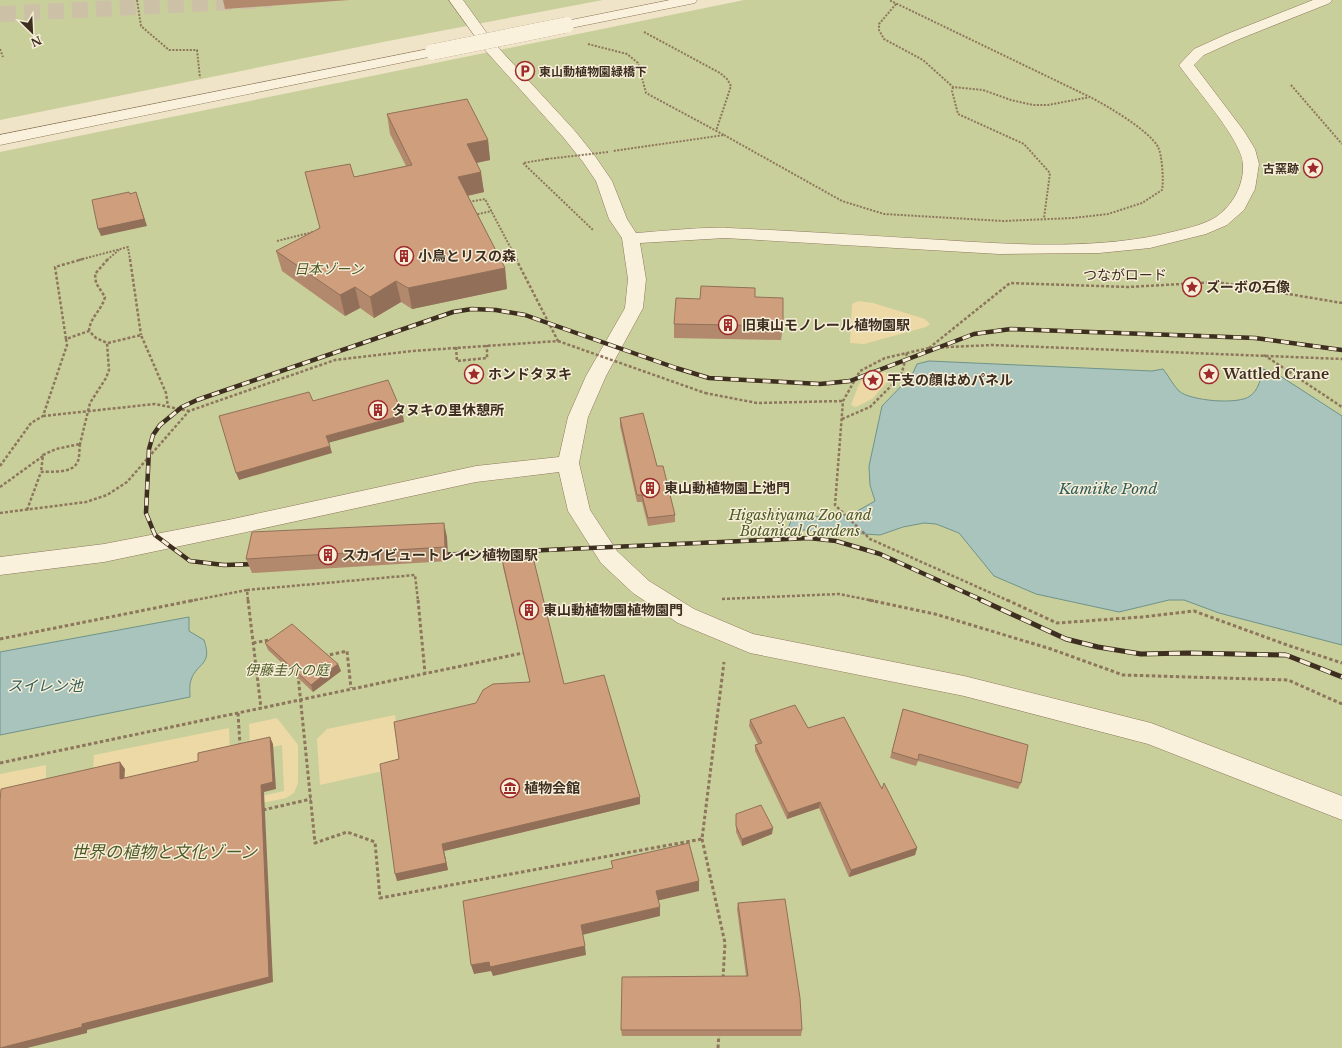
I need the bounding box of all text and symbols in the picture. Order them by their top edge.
north arrow [12,12,52,52]
text: N [28,33,44,50]
parking icon: 東山動植物園緑橋下 [514,60,536,82]
place label: 東山動植物園緑橋下 [539,64,647,79]
place icon: 古窯跡 [1302,157,1324,179]
place label: 古窯跡 [1263,161,1299,176]
building icon: 小鳥とリスの森 [393,245,415,267]
place label: 小鳥とリスの森 [418,247,516,265]
park label: 日本ゾーン [294,260,365,278]
street label: つながロード [1083,266,1167,284]
place icon: ズーボの石像 [1181,276,1203,298]
place label: ズーボの石像 [1206,278,1290,296]
building icon: 旧東山モノレール植物園駅 [717,314,739,336]
place label: 旧東山モノレール植物園駅 [742,316,910,334]
place icon: ホンドタヌキ [463,363,485,385]
place icon: Wattled Crane [1198,363,1220,385]
place label: ホンドタヌキ [488,365,572,383]
place label: Wattled Crane [1222,365,1329,383]
place icon: 干支の顔はめパネル [862,369,884,391]
place label: 干支の顔はめパネル [887,371,1013,389]
building icon: タヌキの里休憩所 [367,399,389,421]
place label: タヌキの里休憩所 [392,401,504,419]
building icon: 東山動植物園上池門 [639,477,661,499]
place label: 東山動植物園上池門 [664,479,790,497]
water label: Kamiike Pond [1058,479,1157,498]
park label: Higashiyama Zoo and Botanical Gardens [728,506,872,540]
building icon: スカイビュートレイン植物園駅 [317,544,339,566]
place label: スカイビュートレイン植物園駅 [342,546,538,564]
building icon: 東山動植物園植物園門 [518,599,540,621]
place label: 東山動植物園植物園門 [543,601,683,619]
park label: 伊藤圭介の庭 [245,661,331,679]
water label: スイレン池 [7,676,84,695]
museum icon: 植物会館 [499,777,521,799]
place label: 植物会館 [524,779,580,797]
park label: 世界の植物と文化ゾーン [71,842,258,863]

